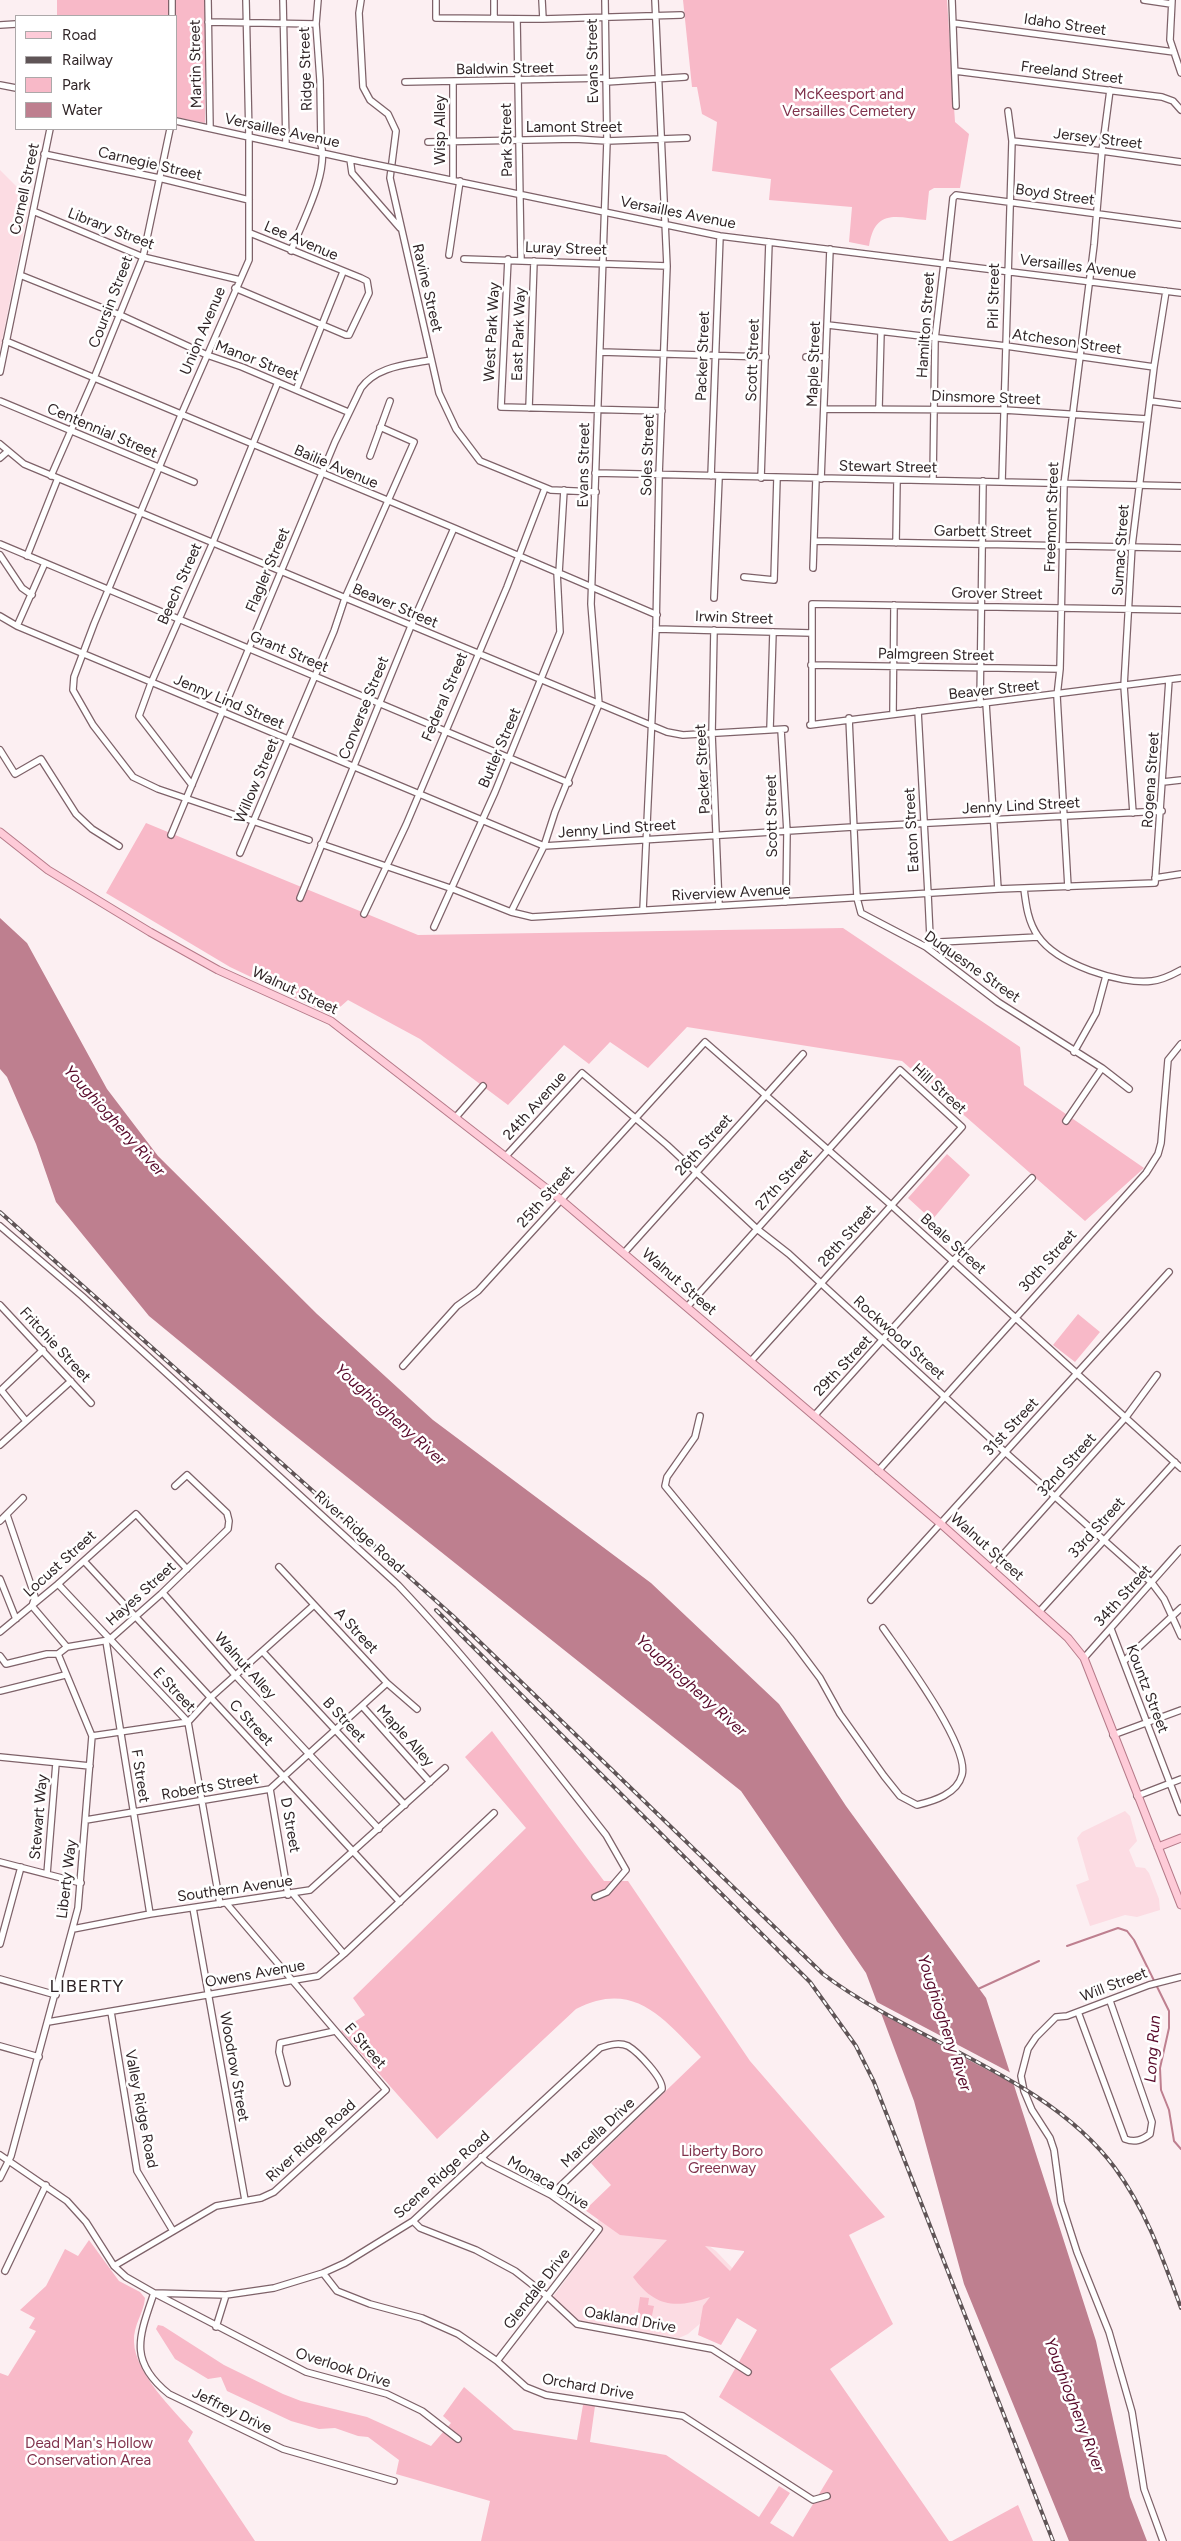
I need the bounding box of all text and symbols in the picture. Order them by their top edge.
street label: Idaho Street [1023,10,1107,40]
legend [15,15,178,130]
street label: Evans Street [583,18,603,104]
street label: Martin Street [186,20,206,108]
text: Road [62,26,97,44]
street label: Ridge Street [296,27,316,111]
text: Railway [62,51,113,69]
street label: Freeland Street [1020,58,1124,88]
street label: Baldwin Street [456,59,554,79]
text: Park [62,76,91,94]
park label: McKeesport and Versailles Cemetery [782,86,916,121]
street label: Wisp Alley [432,95,450,165]
text: Water [62,101,102,119]
street label: Park Street [497,103,517,177]
street label: Versailles Avenue [223,110,341,152]
street label: Lamont Street [526,119,622,137]
street label: Jersey Street [1052,125,1144,153]
street label: Cornell Street [6,141,44,237]
street label: Carnegie Street [96,143,204,185]
street label: Boyd Street [1014,181,1096,209]
street label: Versailles Avenue [619,193,737,233]
street label: Library Street [65,204,157,254]
street label: Lee Avenue [261,217,341,265]
street label: Luray Street [525,239,607,259]
street label: Ravine Street [408,242,446,334]
street label: Versailles Avenue [1019,251,1137,283]
street label: Coursin Street [85,253,137,351]
street label: Pirl Street [984,263,1004,329]
street label: Hamilton Street [913,271,939,379]
street label: West Park Way [480,282,504,382]
street label: Union Avenue [176,284,230,378]
street label: East Park Way [508,287,530,381]
street label: Packer Street [692,311,714,401]
street label: Scott Street [743,318,763,402]
street label: Maple Street [803,321,825,407]
street label: Atcheson Street [1011,325,1123,359]
street label: Manor Street [213,337,301,385]
street label: Dinsmore Street [931,387,1041,409]
street label: Centennial Street [44,400,160,462]
street label: Soles Street [638,414,658,496]
street label: Evans Street [574,422,594,508]
street label: Bailie Avenue [291,441,381,493]
street label: Stewart Street [839,457,937,477]
street label: Freemont Street [1041,461,1063,573]
street label: Sumac Street [1109,504,1133,596]
street label: Garbett Street [934,522,1032,542]
street label: Flagler Street [242,525,294,615]
street label: Beech Street [154,540,206,628]
street label: Beaver Street [349,580,441,632]
street label: Grover Street [951,584,1043,604]
street label: Irwin Street [694,608,774,628]
street label: Grant Street [247,627,331,677]
street label: Palmgreen Street [878,645,994,665]
street label: Federal Street [418,650,472,744]
street label: Converse Street [335,654,393,762]
street label: Jenny Lind Street [171,671,287,733]
street label: Beaver Street [948,676,1040,704]
street label: Butler Street [475,705,525,791]
street label: Packer Street [692,723,714,815]
street label: Rogena Street [1139,731,1163,829]
street label: Willow Street [231,736,283,826]
street label: Scott Street [762,774,782,858]
street label: Eaton Street [901,787,923,873]
street label: Jenny Lind Street [961,794,1081,818]
street label: Jenny Lind Street [557,816,677,842]
street label: Riverview Avenue [671,881,791,905]
street label: Duquesne Street [920,927,1024,1007]
street label: Walnut Street [249,963,341,1019]
street label: Hill Street [908,1060,970,1118]
water label: Youghiogheny River [59,1062,169,1180]
street label: 24th Avenue [499,1068,571,1144]
street label: 26th Street [672,1111,736,1179]
street label: 27th Street [752,1146,816,1214]
street label: 25th Street [514,1162,578,1232]
street label: 28th Street [814,1201,880,1271]
street label: Beale Street [916,1210,990,1278]
street label: 30th Street [1015,1226,1081,1296]
street label: Walnut Street [638,1245,720,1319]
street label: Rockwood Street [850,1292,948,1384]
street label: Fritchie Street [16,1304,94,1386]
street label: 29th Street [810,1332,876,1400]
water label: Youghiogheny River [331,1360,449,1470]
street label: 31st Street [980,1394,1042,1460]
street label: 32nd Street [1034,1429,1100,1501]
street label: River Ridge Road [310,1487,408,1577]
street label: 33rd Street [1065,1494,1129,1562]
street label: Walnut Street [946,1509,1028,1585]
street label: Locust Street [20,1527,100,1601]
street label: Hayes Street [103,1558,179,1630]
street label: 34th Street [1090,1561,1156,1631]
street label: A Street [330,1604,382,1658]
street label: Walnut Alley [210,1629,280,1703]
water label: Youghiogheny River [632,1631,750,1741]
street label: Kountz Street [1122,1642,1172,1736]
street label: E Street [149,1664,199,1716]
street label: B Street [319,1694,369,1746]
street label: C Street [225,1696,277,1750]
street label: Maple Alley [373,1701,437,1771]
street label: F Street [127,1748,153,1804]
street label: Roberts Street [160,1770,260,1804]
street label: Stewart Way [26,1774,52,1860]
street label: D Street [276,1796,304,1854]
street label: Liberty Way [53,1838,81,1920]
street label: Southern Avenue [176,1872,294,1906]
water label: Youghiogheny River [913,1952,975,2094]
street label: Owens Avenue [204,1956,306,1992]
street label: Will Street [1078,1964,1150,2006]
district label: LIBERTY [49,1976,125,1998]
street label: Woodrow Street [215,2011,253,2123]
water label: Long Run [1141,2015,1165,2083]
street label: E Street [340,2019,390,2073]
street label: Valley Ridge Road [121,2048,161,2170]
street label: Marcella Drive [557,2094,639,2172]
street label: River Ridge Road [262,2096,360,2186]
street label: Scene Ridge Road [390,2127,494,2223]
park label: Liberty Boro Greenway [681,2143,763,2178]
street label: Monaca Drive [504,2152,592,2214]
street label: Glendale Drive [500,2245,574,2333]
street label: Oakland Drive [583,2303,677,2337]
water label: Youghiogheny River [1039,2335,1109,2475]
street label: Overlook Drive [293,2344,393,2392]
street label: Orchard Drive [541,2370,635,2404]
street label: Jeffrey Drive [189,2384,275,2438]
park label: Dead Man's Hollow Conservation Area [25,2435,153,2470]

